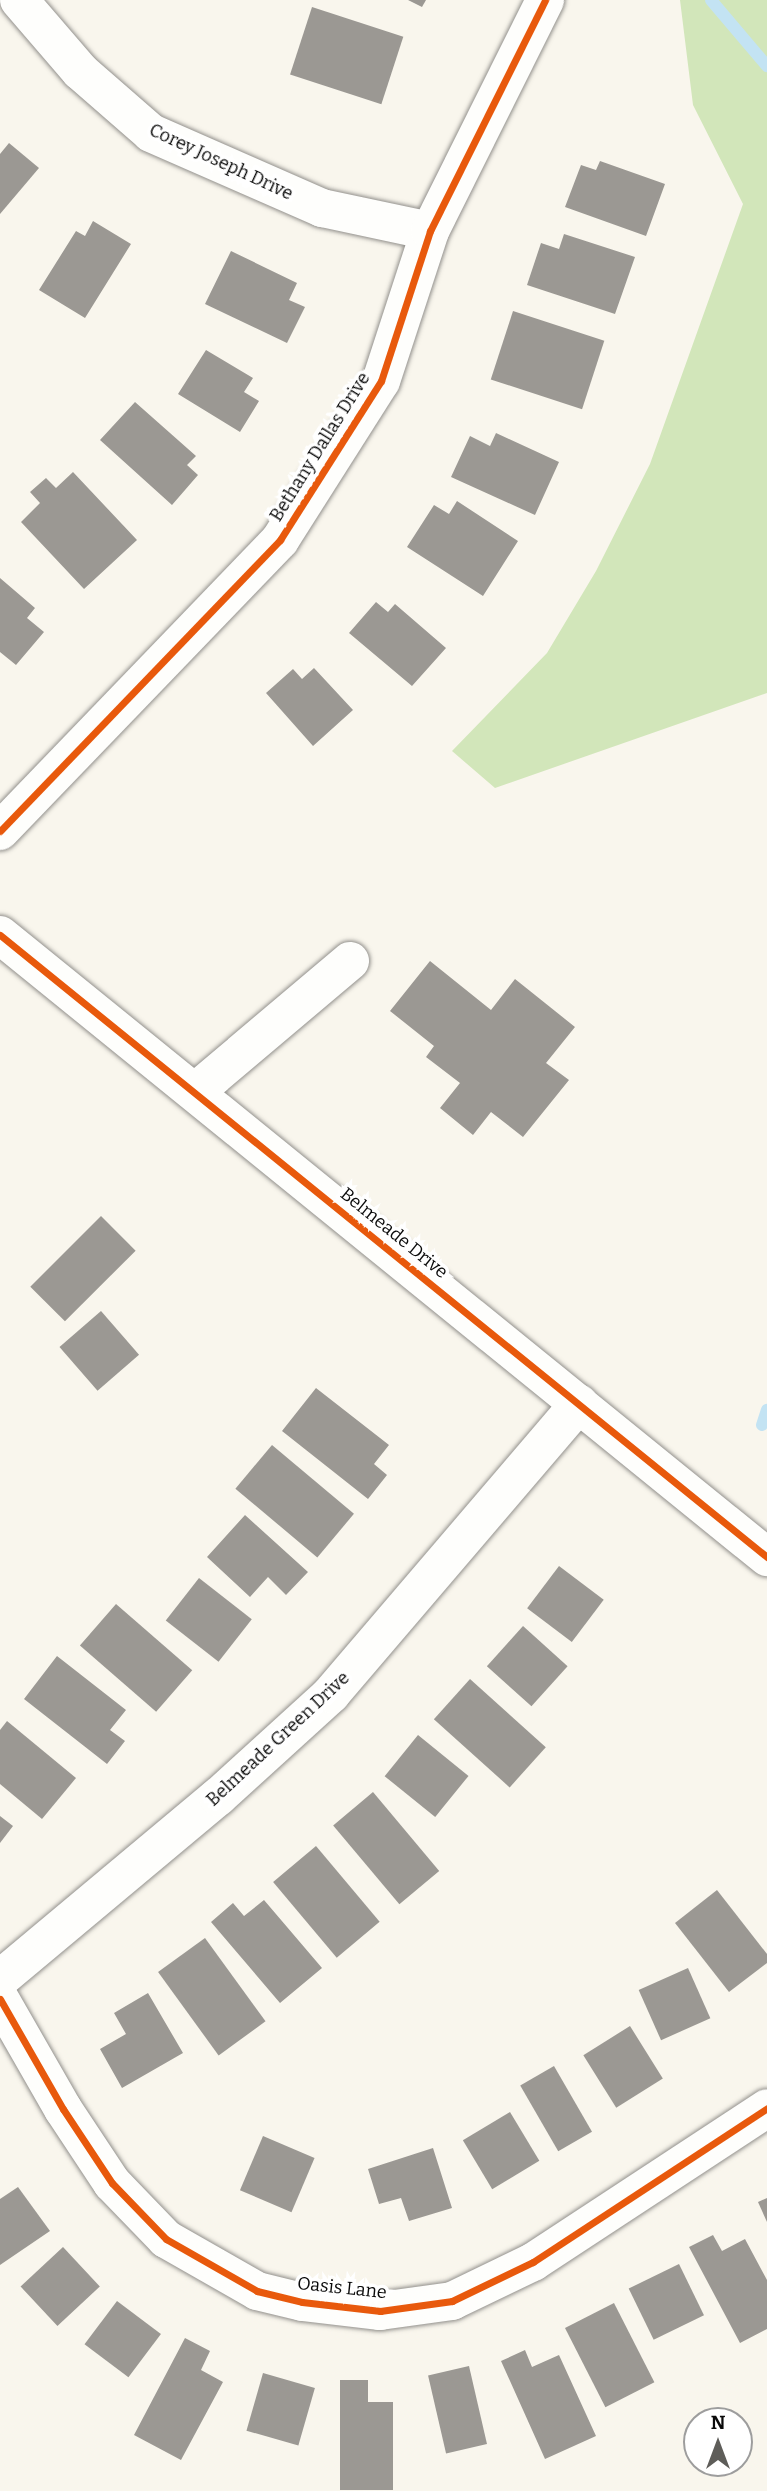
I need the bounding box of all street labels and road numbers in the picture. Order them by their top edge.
street label: Corey Joseph Drive [146,119,296,205]
street label: Bethany Dallas Drive [265,369,375,525]
street label: Belmeade Drive [336,1183,452,1283]
street label: Belmeade Green Drive [202,1667,354,1811]
street label: Oasis Lane [296,2273,388,2303]

